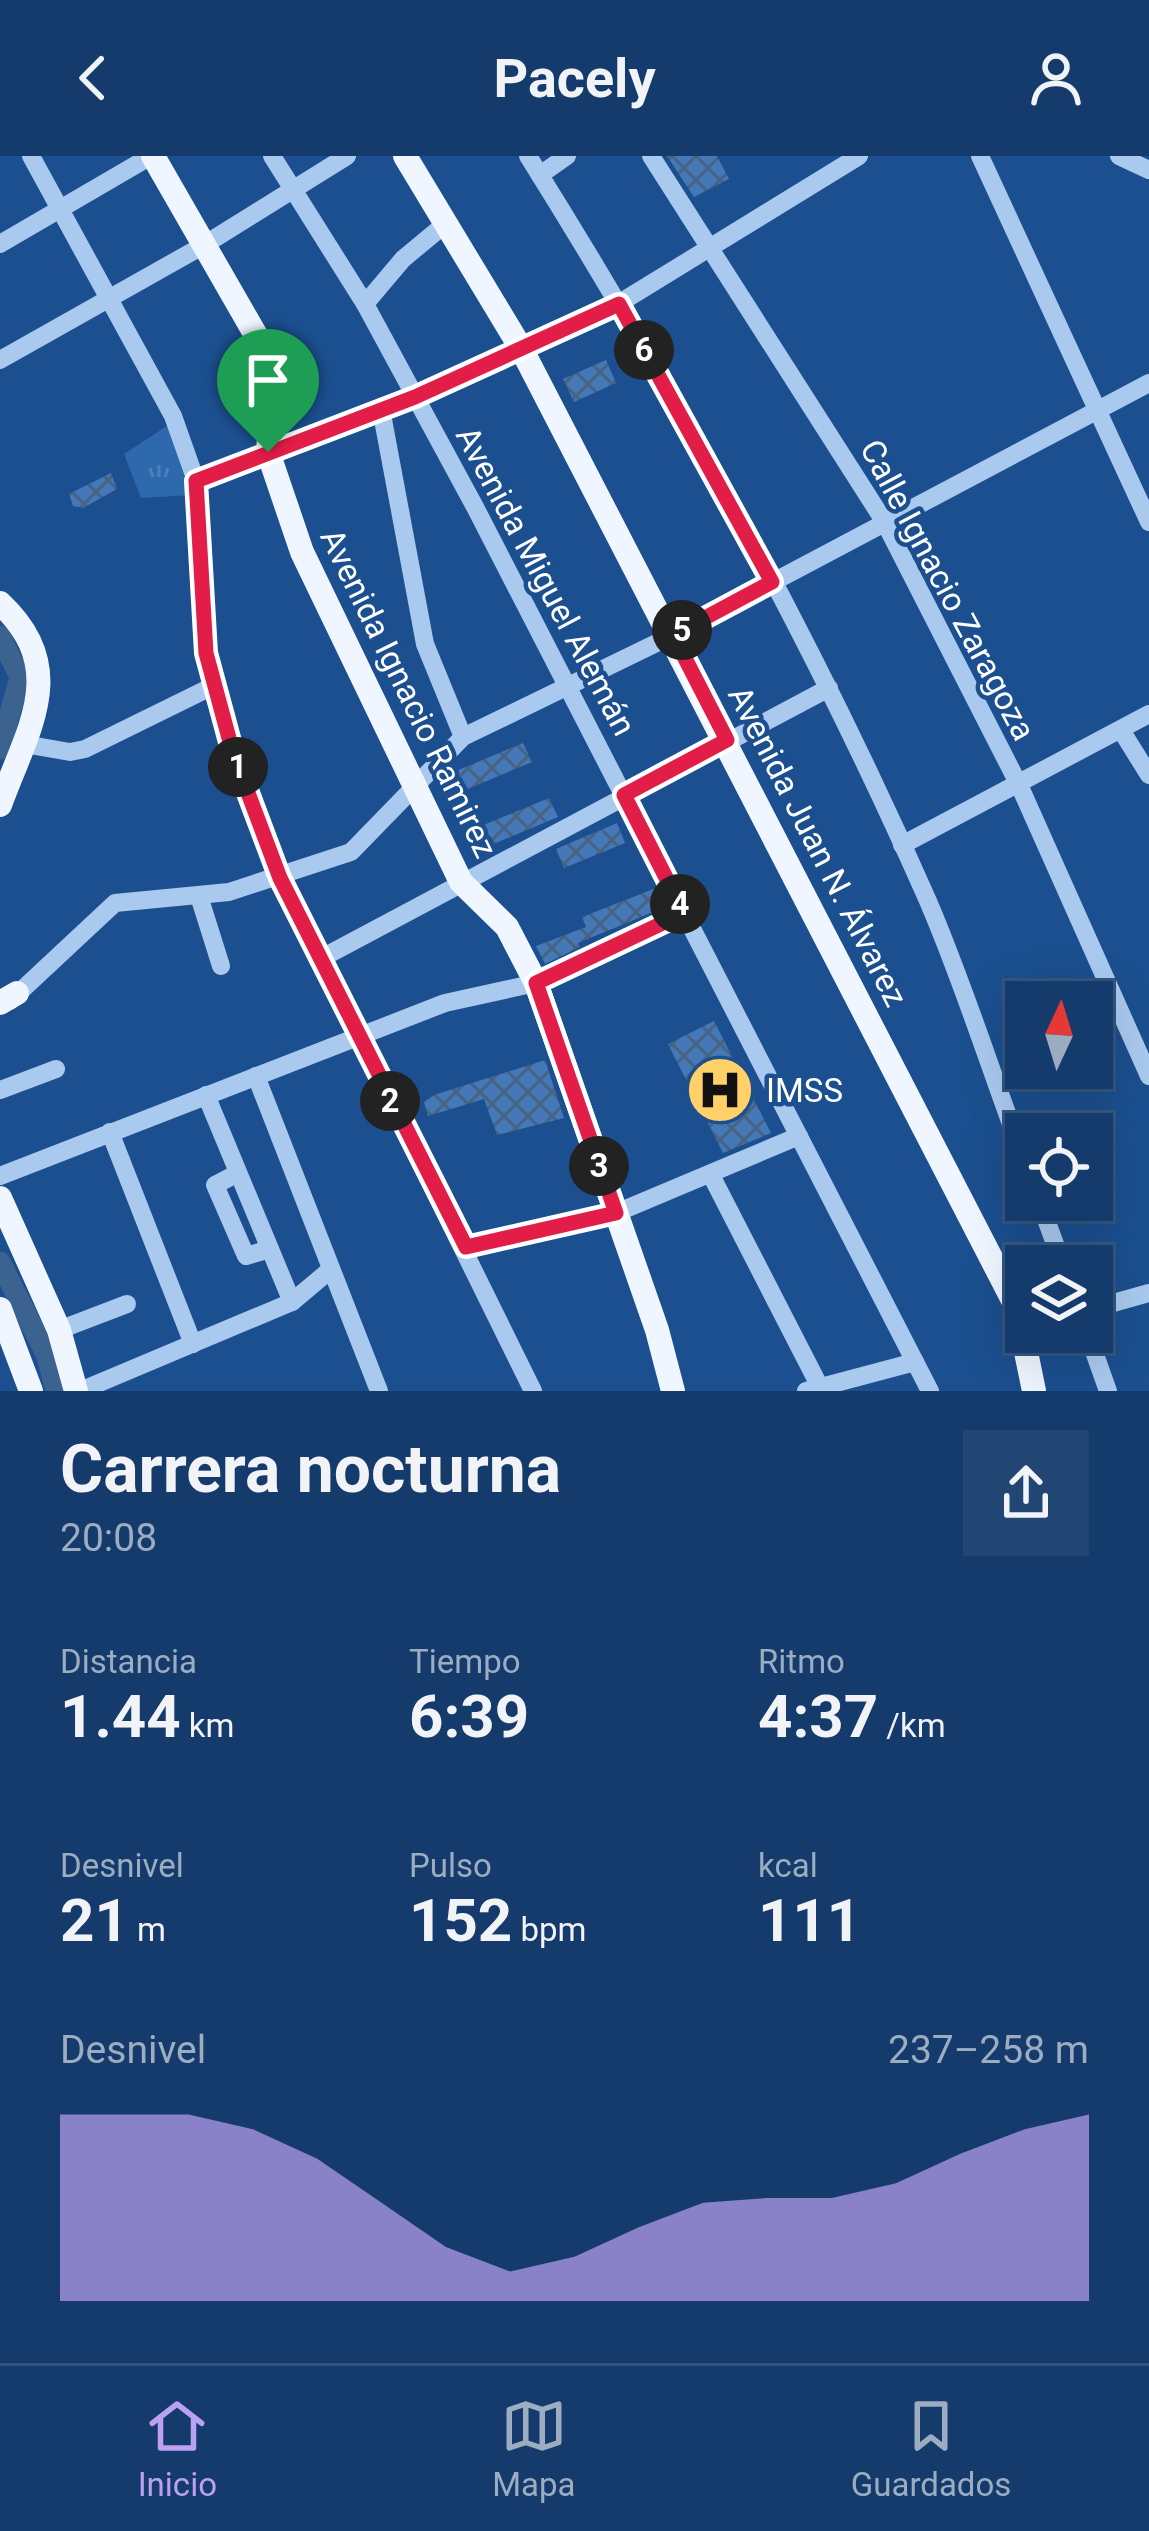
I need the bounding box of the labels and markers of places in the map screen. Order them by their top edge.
pin: 6 [614,320,674,380]
pin [217,329,319,452]
pin: 5 [652,600,712,660]
pin: 1 [208,737,268,797]
pin: 4 [650,874,710,934]
hospital icon: IMSS [685,1055,755,1125]
pin: 2 [360,1071,420,1131]
place label: IMSS [766,1071,843,1110]
pin: 3 [569,1136,629,1196]

